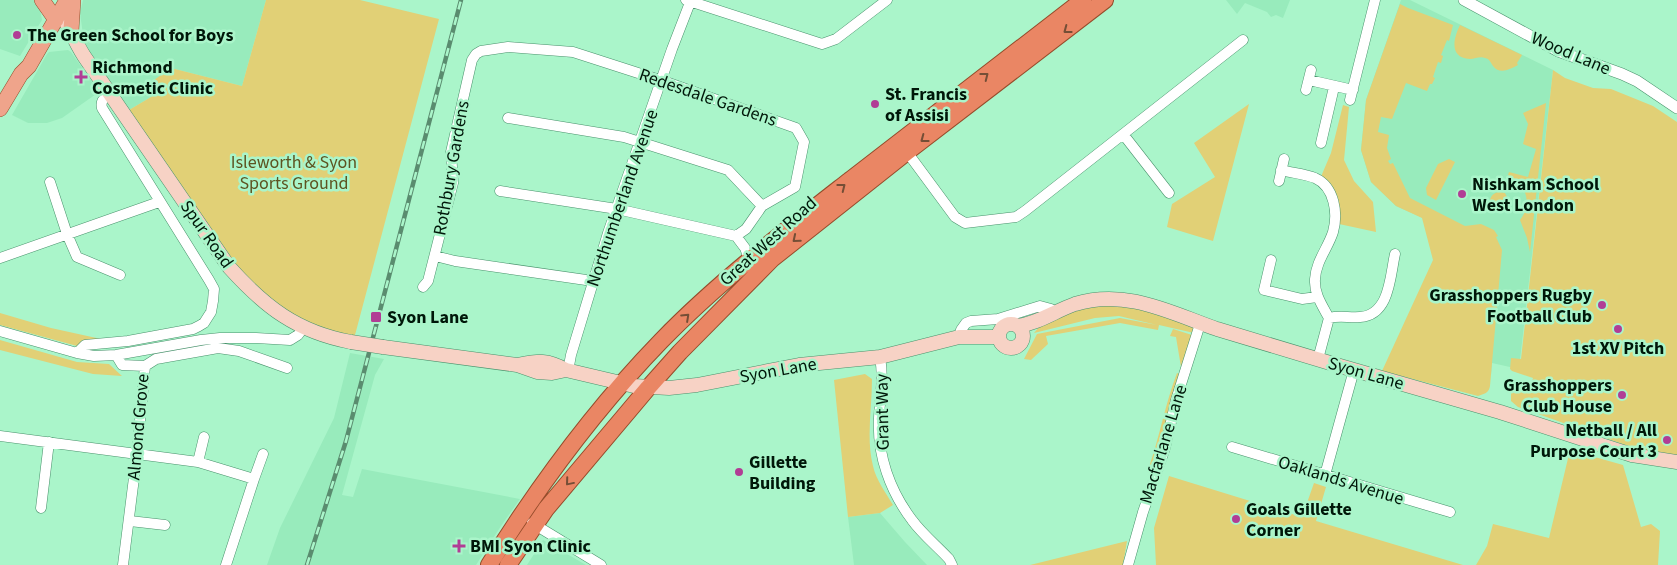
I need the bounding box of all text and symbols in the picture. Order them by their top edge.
place label: The Green School for Boys [27,23,233,48]
one-way arrow [1064,24,1073,32]
street label: Wood Lane [1527,26,1614,81]
marker: The Green School for Boys [11,29,23,41]
place label: Richmond Cosmetic Clinic [92,55,214,101]
street label: Redesdale Gardens [636,62,780,133]
marker: Richmond Cosmetic Clinic [74,70,88,84]
one-way arrow [979,74,988,82]
place label: St. Francis of Assisi [885,82,967,128]
marker: St. Francis of Assisi [869,98,881,110]
street label: Rothbury Gardens [427,99,476,237]
street label: Northumberland Avenue [580,106,665,290]
one-way arrow [920,133,930,142]
park label: Isleworth & Syon Sports Ground [231,150,357,196]
place label: Nishkam School West London [1472,172,1599,218]
one-way arrow [836,184,845,192]
marker: Nishkam School West London [1456,188,1468,200]
street label: Great West Road [714,191,822,292]
street label: Spur Road [174,195,239,273]
one-way arrow [792,233,801,242]
place label: Grasshoppers Rugby Football Club [1429,283,1593,329]
marker: Grasshoppers Rugby Football Club [1596,299,1608,311]
place label: Syon Lane [387,305,469,330]
marker: Syon Lane [369,310,383,324]
one-way arrow [680,314,689,323]
marker: 1st XV Pitch [1612,323,1624,335]
place label: 1st XV Pitch [1572,336,1664,361]
street label: Syon Lane [738,351,819,390]
street label: Syon Lane [1325,351,1407,396]
street label: Almond Grove [121,373,156,481]
street label: Grant Way [869,373,896,451]
place label: Grasshoppers Club House [1503,373,1612,419]
street label: Macfarlane Lane [1134,382,1193,507]
marker: Grasshoppers Club House [1616,389,1628,401]
place label: Netball / All Purpose Court 3 [1530,418,1657,464]
marker: Netball / All Purpose Court 3 [1661,434,1673,446]
place label: Gillette Building [749,450,816,496]
street label: Oaklands Avenue [1275,450,1407,511]
marker: Gillette Building [733,466,745,478]
one-way arrow [566,476,574,485]
place label: Goals Gillette Corner [1246,497,1352,543]
marker: Goals Gillette Corner [1230,513,1242,525]
place label: BMI Syon Clinic [470,534,592,559]
marker: BMI Syon Clinic [452,539,466,553]

